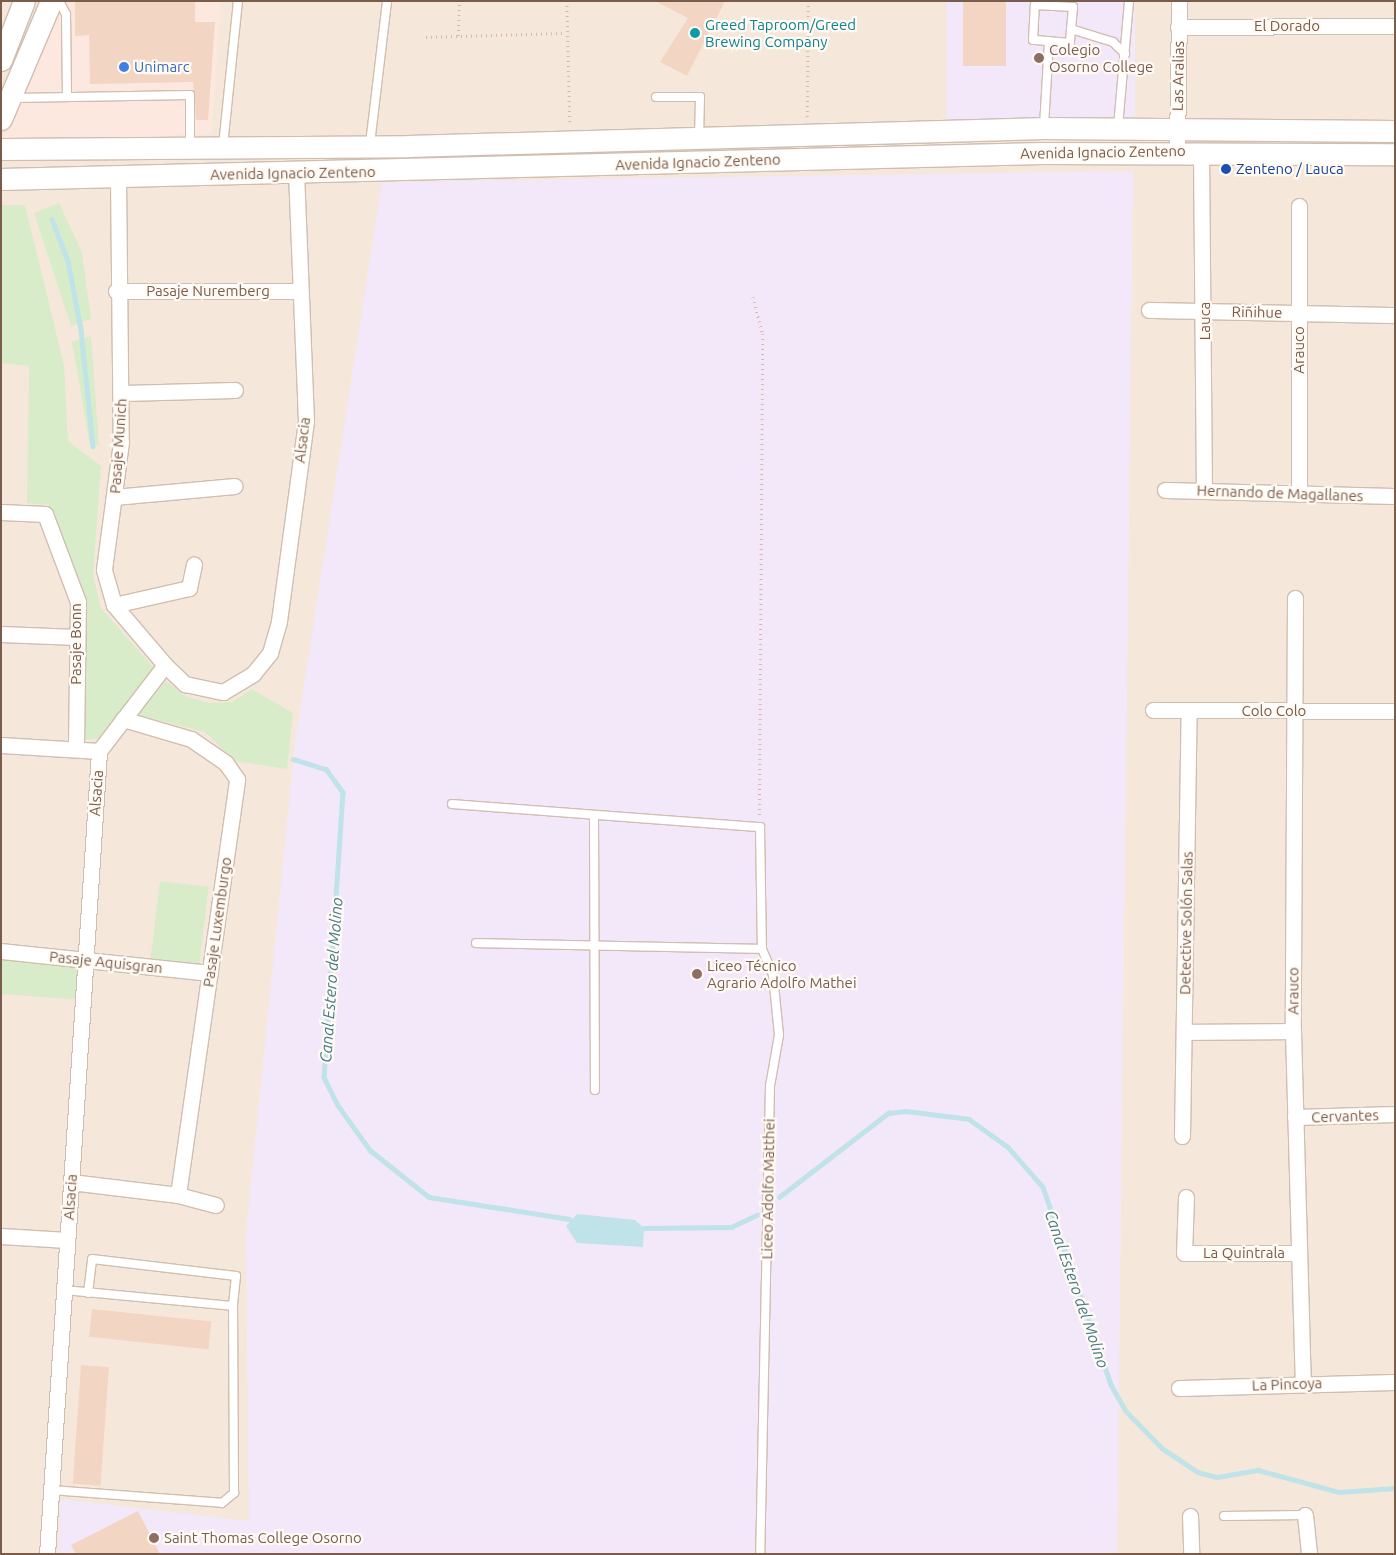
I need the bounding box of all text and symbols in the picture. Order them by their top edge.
place label: Greed Taproom/Greed Brewing Company [705,15,856,50]
street label: El Dorado [1254,17,1320,35]
marker: Greed Taproom/Greed Brewing Company [689,27,701,39]
place label: Colegio Osorno College [1049,40,1153,75]
street label: Las Aralias [1168,41,1188,111]
marker: Colegio Osorno College [1033,52,1045,64]
place label: Unimarc [134,58,190,76]
marker: Unimarc [118,61,130,73]
street label: Avenida Ignacio Zenteno [1020,142,1186,162]
street label: Avenida Ignacio Zenteno [615,150,781,174]
place label: Zenteno / Lauca [1236,160,1344,178]
street label: Avenida Ignacio Zenteno [210,163,376,183]
marker: Zenteno / Lauca [1220,163,1232,175]
street label: Pasaje Nuremberg [146,282,270,300]
street label: Lauca [1196,302,1214,340]
street label: Riñihue [1232,303,1282,321]
street label: Arauco [1290,326,1308,374]
street label: Pasaje Munich [106,398,130,494]
street label: Alsacia [290,416,314,464]
street label: Hernando de Magallanes [1196,481,1364,505]
street label: Pasaje Bonn [67,603,85,685]
street label: Colo Colo [1242,702,1306,720]
street label: Alsacia [85,769,107,817]
street label: Detective Solón Salas [1176,851,1196,995]
street label: Pasaje Luxemburgo [199,856,235,988]
water label: Canal Estero del Molino [316,897,346,1063]
street label: Pasaje Aquisgran [48,947,164,977]
place label: Liceo Técnico Agrario Adolfo Mathei [707,956,857,991]
street label: Arauco [1284,967,1302,1015]
marker: Liceo Técnico Agrario Adolfo Mathei [691,968,703,980]
street label: Cervantes [1311,1106,1379,1126]
street label: Liceo Adolfo Matthei [758,1118,778,1260]
street label: Alsacia [59,1173,81,1221]
water label: Canal Estero del Molino [1041,1208,1113,1370]
street label: La Quintrala [1203,1244,1285,1262]
street label: La Pincoya [1251,1374,1323,1394]
place label: Saint Thomas College Osorno [164,1529,362,1547]
marker: Saint Thomas College Osorno [148,1532,160,1544]

